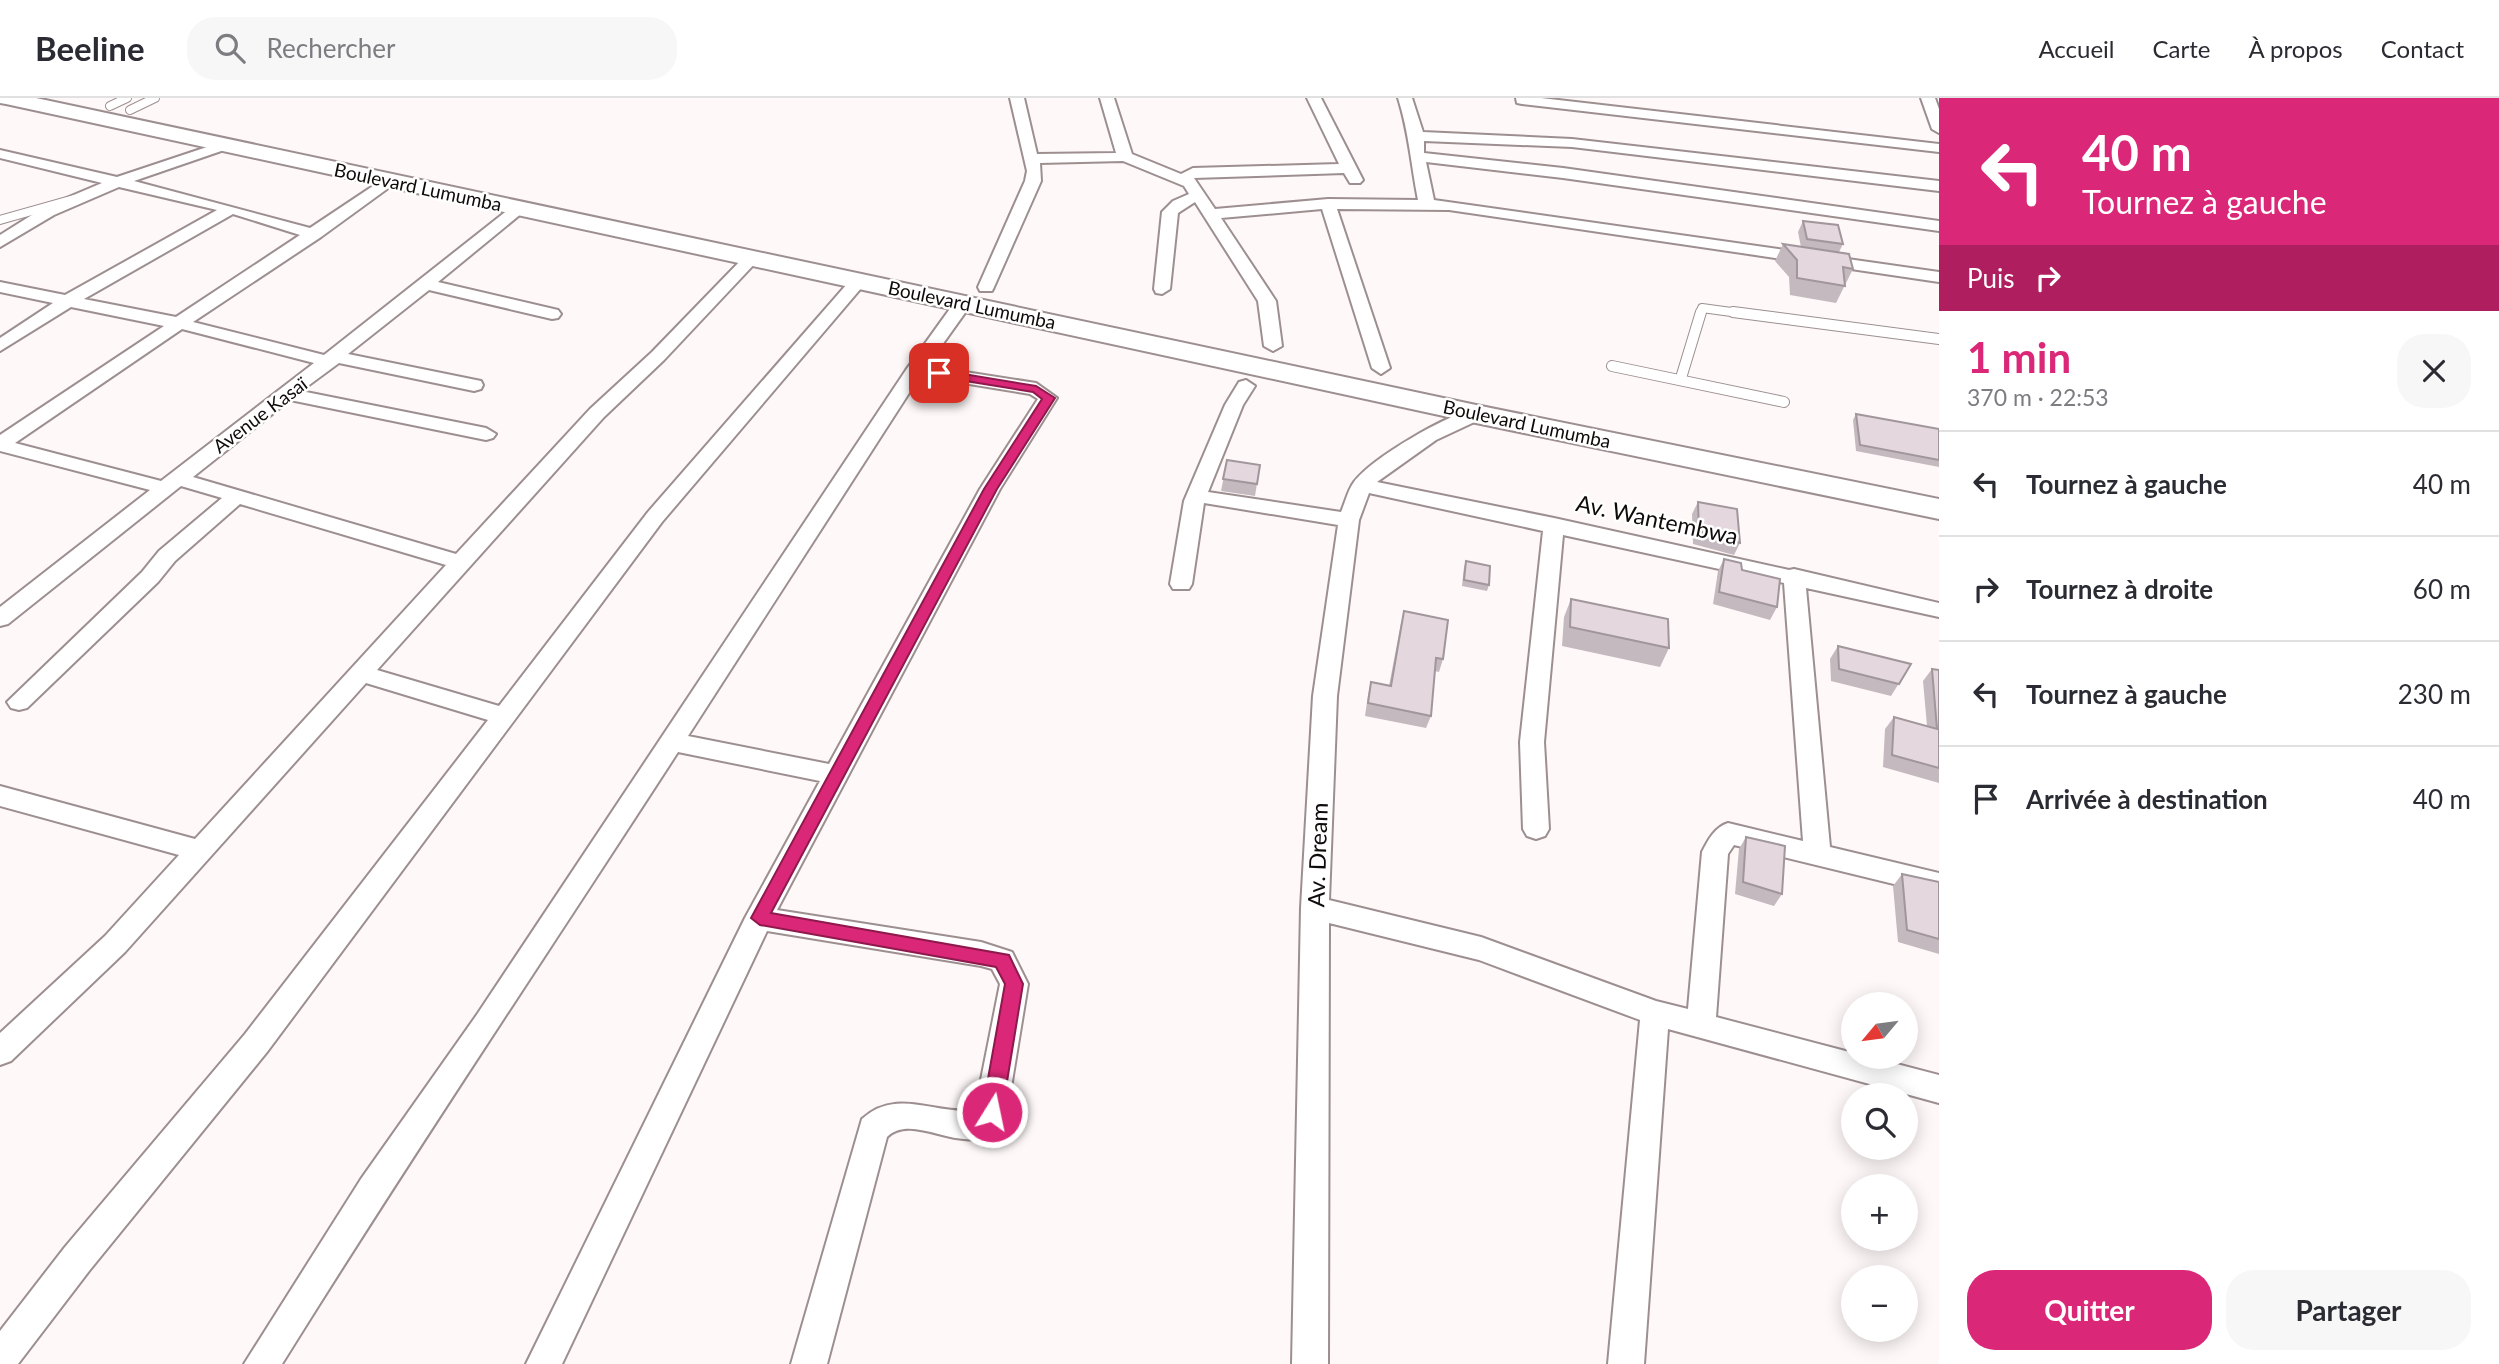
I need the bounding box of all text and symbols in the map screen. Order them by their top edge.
search box [187,17,677,80]
text: Beeline [35,28,145,68]
icon: search [211,29,249,67]
text: Rechercher [267,32,395,64]
text: Accueil [2038,34,2114,63]
text: Carte [2152,34,2210,63]
text: À propos [2248,34,2343,63]
text: Contact [2381,34,2464,63]
text: 40 m [2082,123,2192,181]
icon: left [1967,126,2058,217]
street label: Boulevard Lumumba [332,158,504,215]
text: Tournez à gauche [2082,182,2327,221]
icon: right [2029,259,2067,297]
text: Puis [1967,262,2015,294]
street label: Boulevard Lumumba [886,276,1058,333]
text: 1 min [1967,332,2071,382]
button: close [2397,334,2471,408]
pin [909,343,969,403]
icon: arrive [920,354,958,392]
street label: Avenue Kasaï [208,371,312,457]
text: 370 m · 22:53 [1967,383,2109,411]
street label: Boulevard Lumumba [1441,395,1613,452]
icon: left [1967,465,2005,503]
text: Tournez à gauche [2026,468,2227,500]
text: 40 m [2413,468,2471,500]
street label: Av. Wantembwa [1574,488,1741,550]
icon: right [1967,570,2005,608]
text: Tournez à droite [2026,573,2213,605]
text: 60 m [2413,573,2471,605]
icon: left [1967,675,2005,713]
text: Tournez à gauche [2026,678,2227,710]
text: 230 m [2398,678,2471,710]
icon: arrive [1967,780,2005,818]
text: Arrivée à destination [2026,783,2268,815]
text: 40 m [2413,783,2471,815]
street label: Av. Dream [1301,802,1333,908]
north arrow [1841,992,1918,1069]
map controls [1841,992,1918,1342]
position arrow [955,1075,1029,1149]
button: search [1841,1083,1918,1160]
button: + [1841,1174,1918,1251]
button: − [1841,1265,1918,1342]
button: Quitter [1967,1270,2212,1350]
button: Partager [2226,1270,2471,1350]

